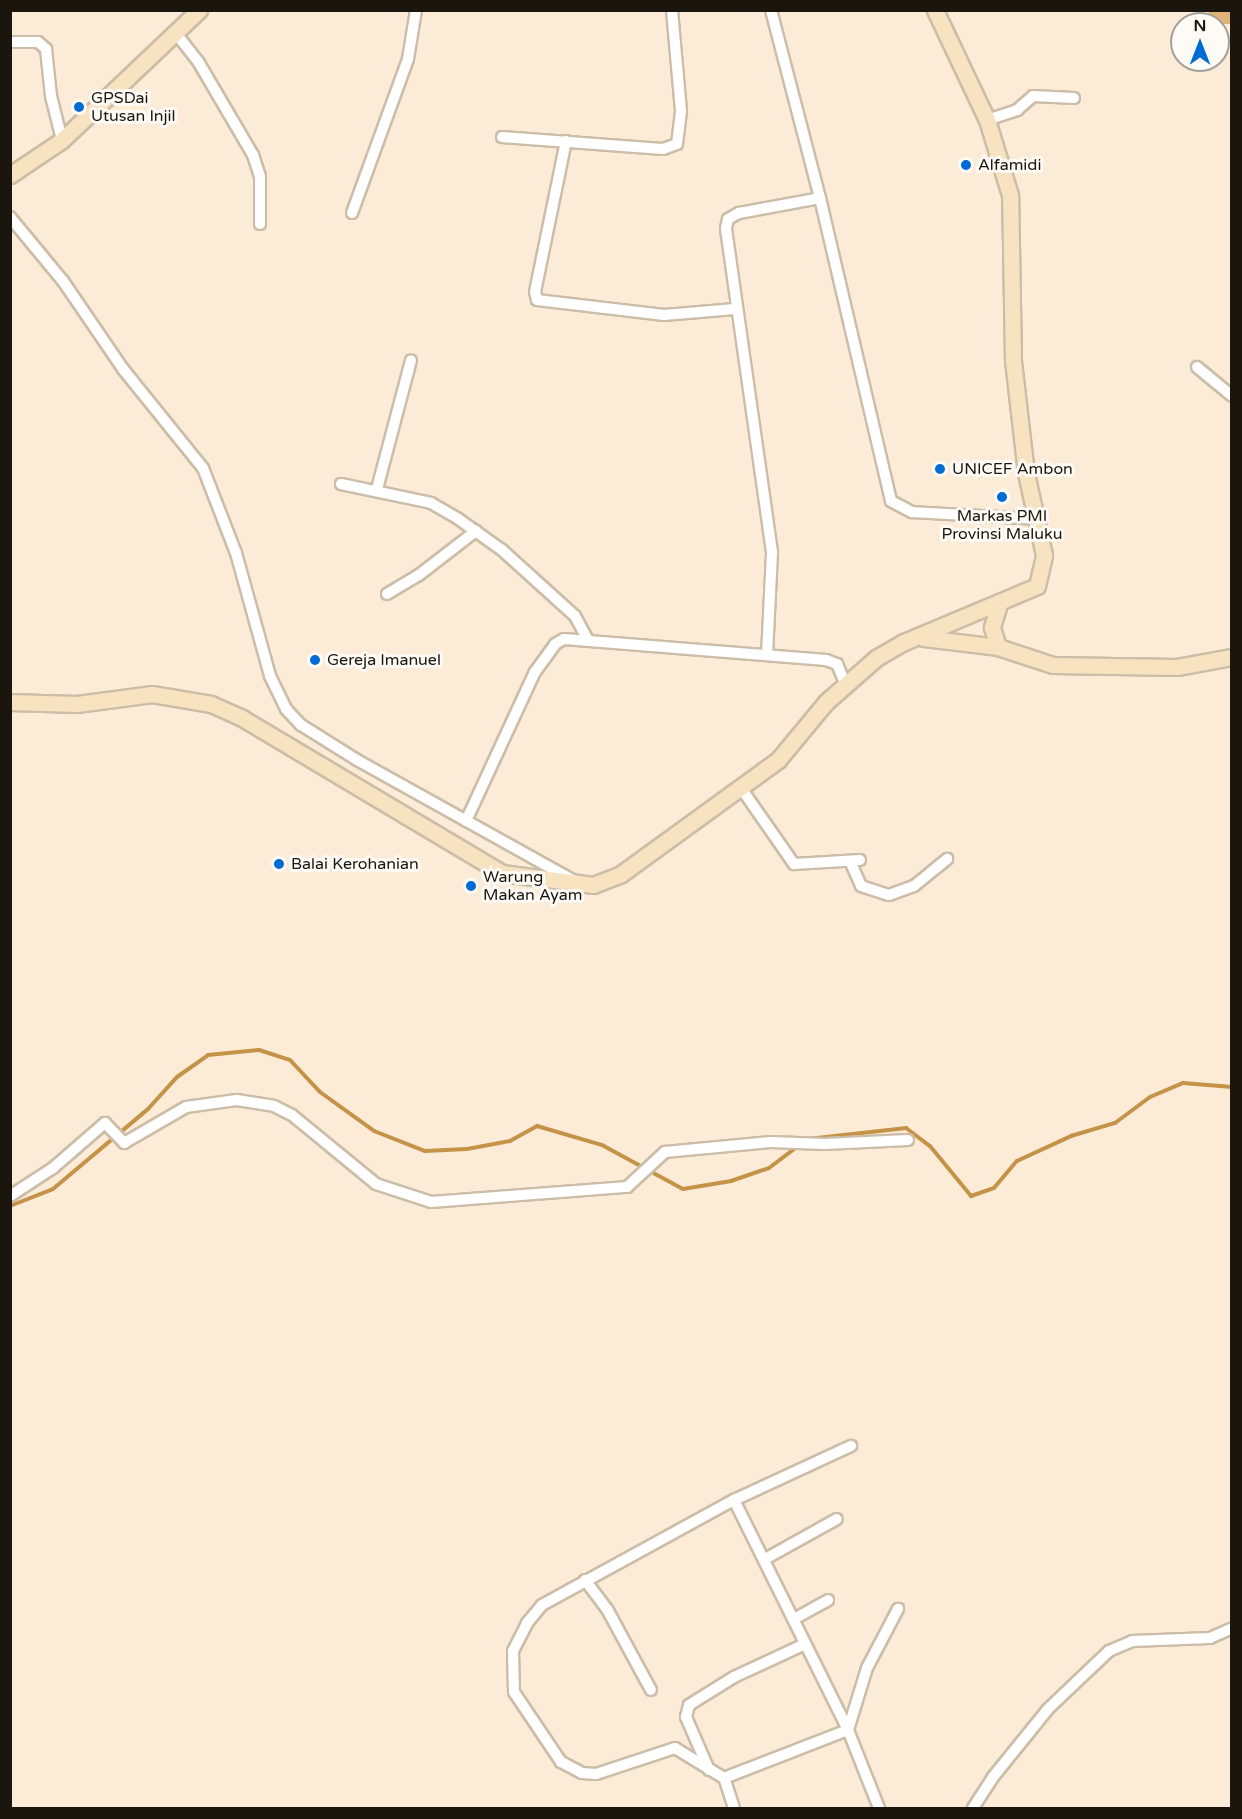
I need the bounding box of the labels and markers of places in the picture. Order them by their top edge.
place label: GPSDai Utusan Injil [91,88,176,126]
marker: GPSDai Utusan Injil [72,100,86,114]
place label: Alfamidi [978,155,1041,175]
marker: Alfamidi [959,158,973,172]
place label: UNICEF Ambon [952,459,1073,479]
marker: UNICEF Ambon [933,462,947,476]
marker: Markas PMI Provinsi Maluku [995,490,1009,504]
place label: Markas PMI Provinsi Maluku [942,506,1062,544]
place label: Gereja Imanuel [327,650,441,670]
marker: Gereja Imanuel [308,653,322,667]
place label: Balai Kerohanian [291,854,419,874]
marker: Balai Kerohanian [272,857,286,871]
place label: Warung Makan Ayam [483,867,582,905]
marker: Warung Makan Ayam [464,879,478,893]

